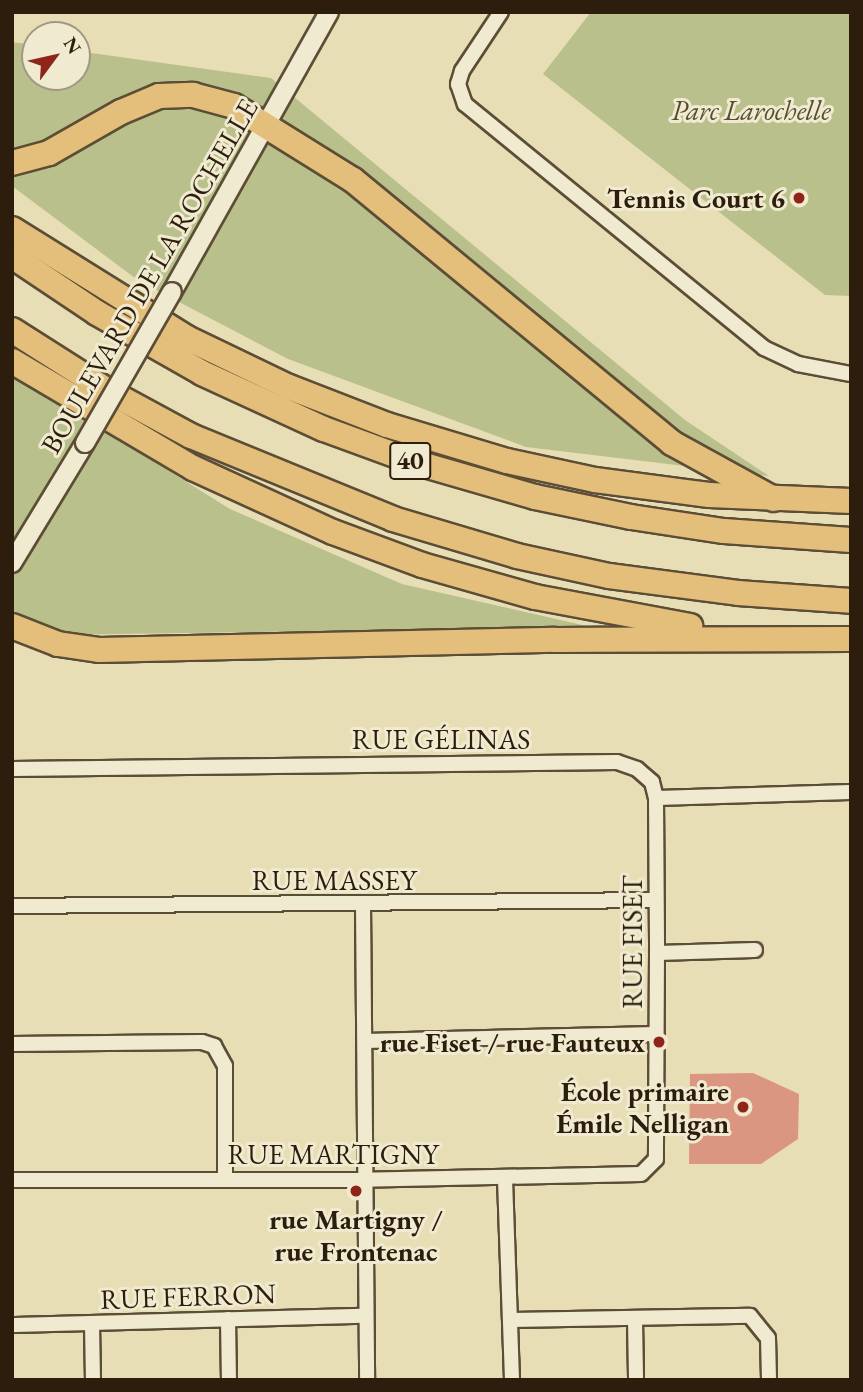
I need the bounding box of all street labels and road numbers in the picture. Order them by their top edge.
street label: BOULEVARD DE LA ROCHELLE [33,93,265,459]
road number: 40 [389,438,431,484]
street label: RUE GÉLINAS [352,722,530,756]
street label: RUE MASSEY [252,863,416,897]
street label: RUE FISET [615,875,649,1009]
street label: RUE MARTIGNY [228,1137,438,1171]
street label: RUE FERRON [100,1276,276,1316]

